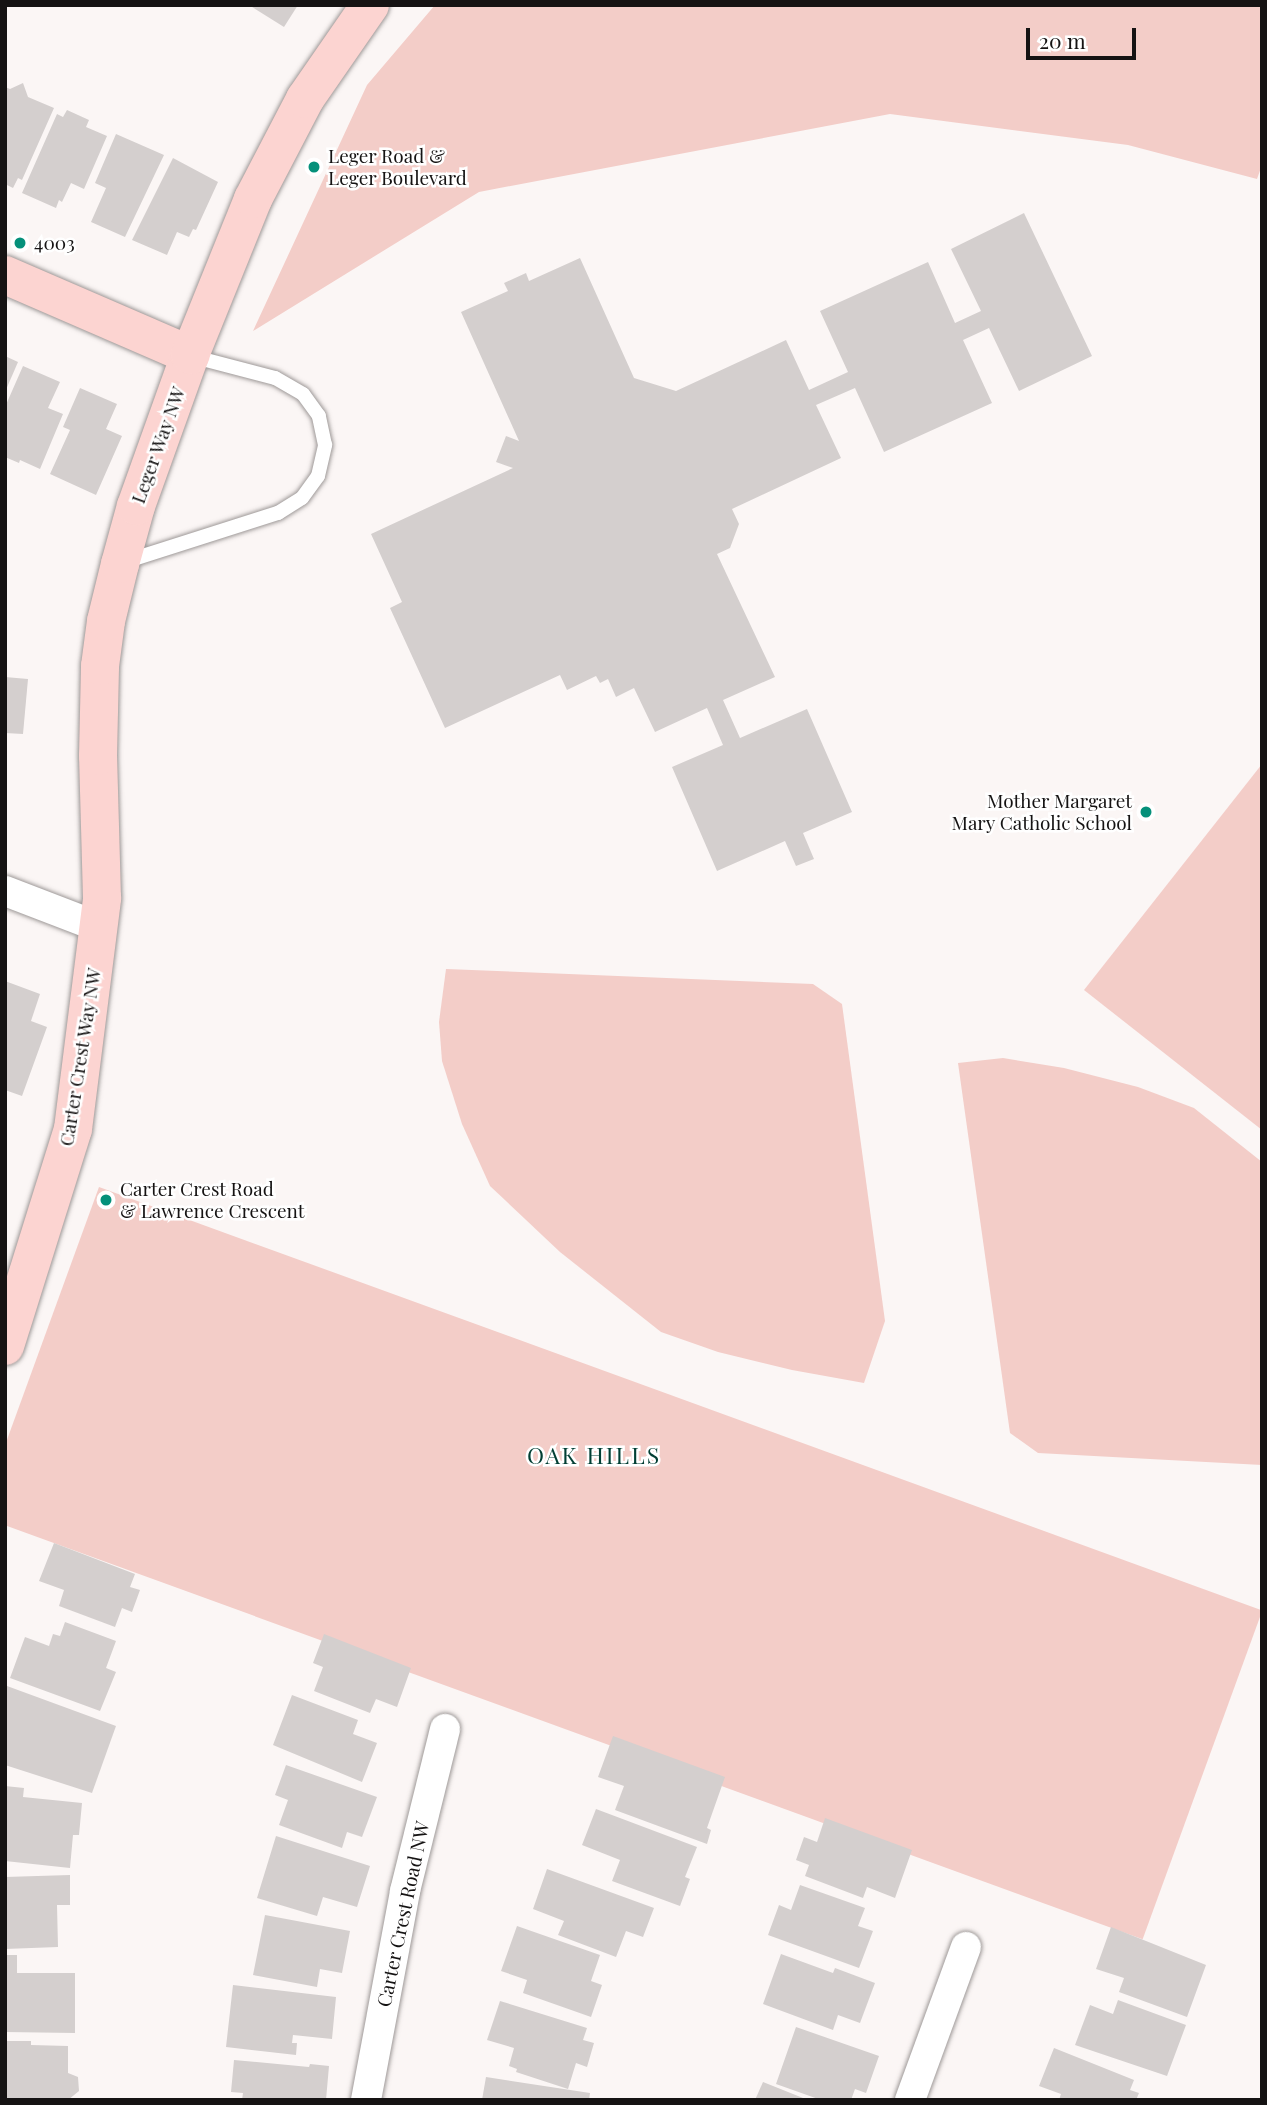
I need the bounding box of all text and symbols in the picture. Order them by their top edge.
scale bar [1029,14,1139,58]
text: 20 m [1039,26,1086,54]
place label: Leger Road & Leger Boulevard [328,145,467,189]
marker: Leger Road & Leger Boulevard [306,159,322,175]
place label: 4003 [34,232,75,254]
marker: 4003 [12,235,28,251]
street label: Leger Way NW [126,383,190,507]
place label: Mother Margaret Mary Catholic School [951,790,1132,834]
marker: Mother Margaret Mary Catholic School [1138,804,1154,820]
street label: Carter Crest Way NW [55,965,105,1149]
place label: Carter Crest Road & Lawrence Crescent [120,1178,305,1222]
marker: Carter Crest Road & Lawrence Crescent [98,1192,114,1208]
district label: OAK HILLS [528,1441,660,1469]
street label: Carter Crest Road NW [372,1819,434,2009]

